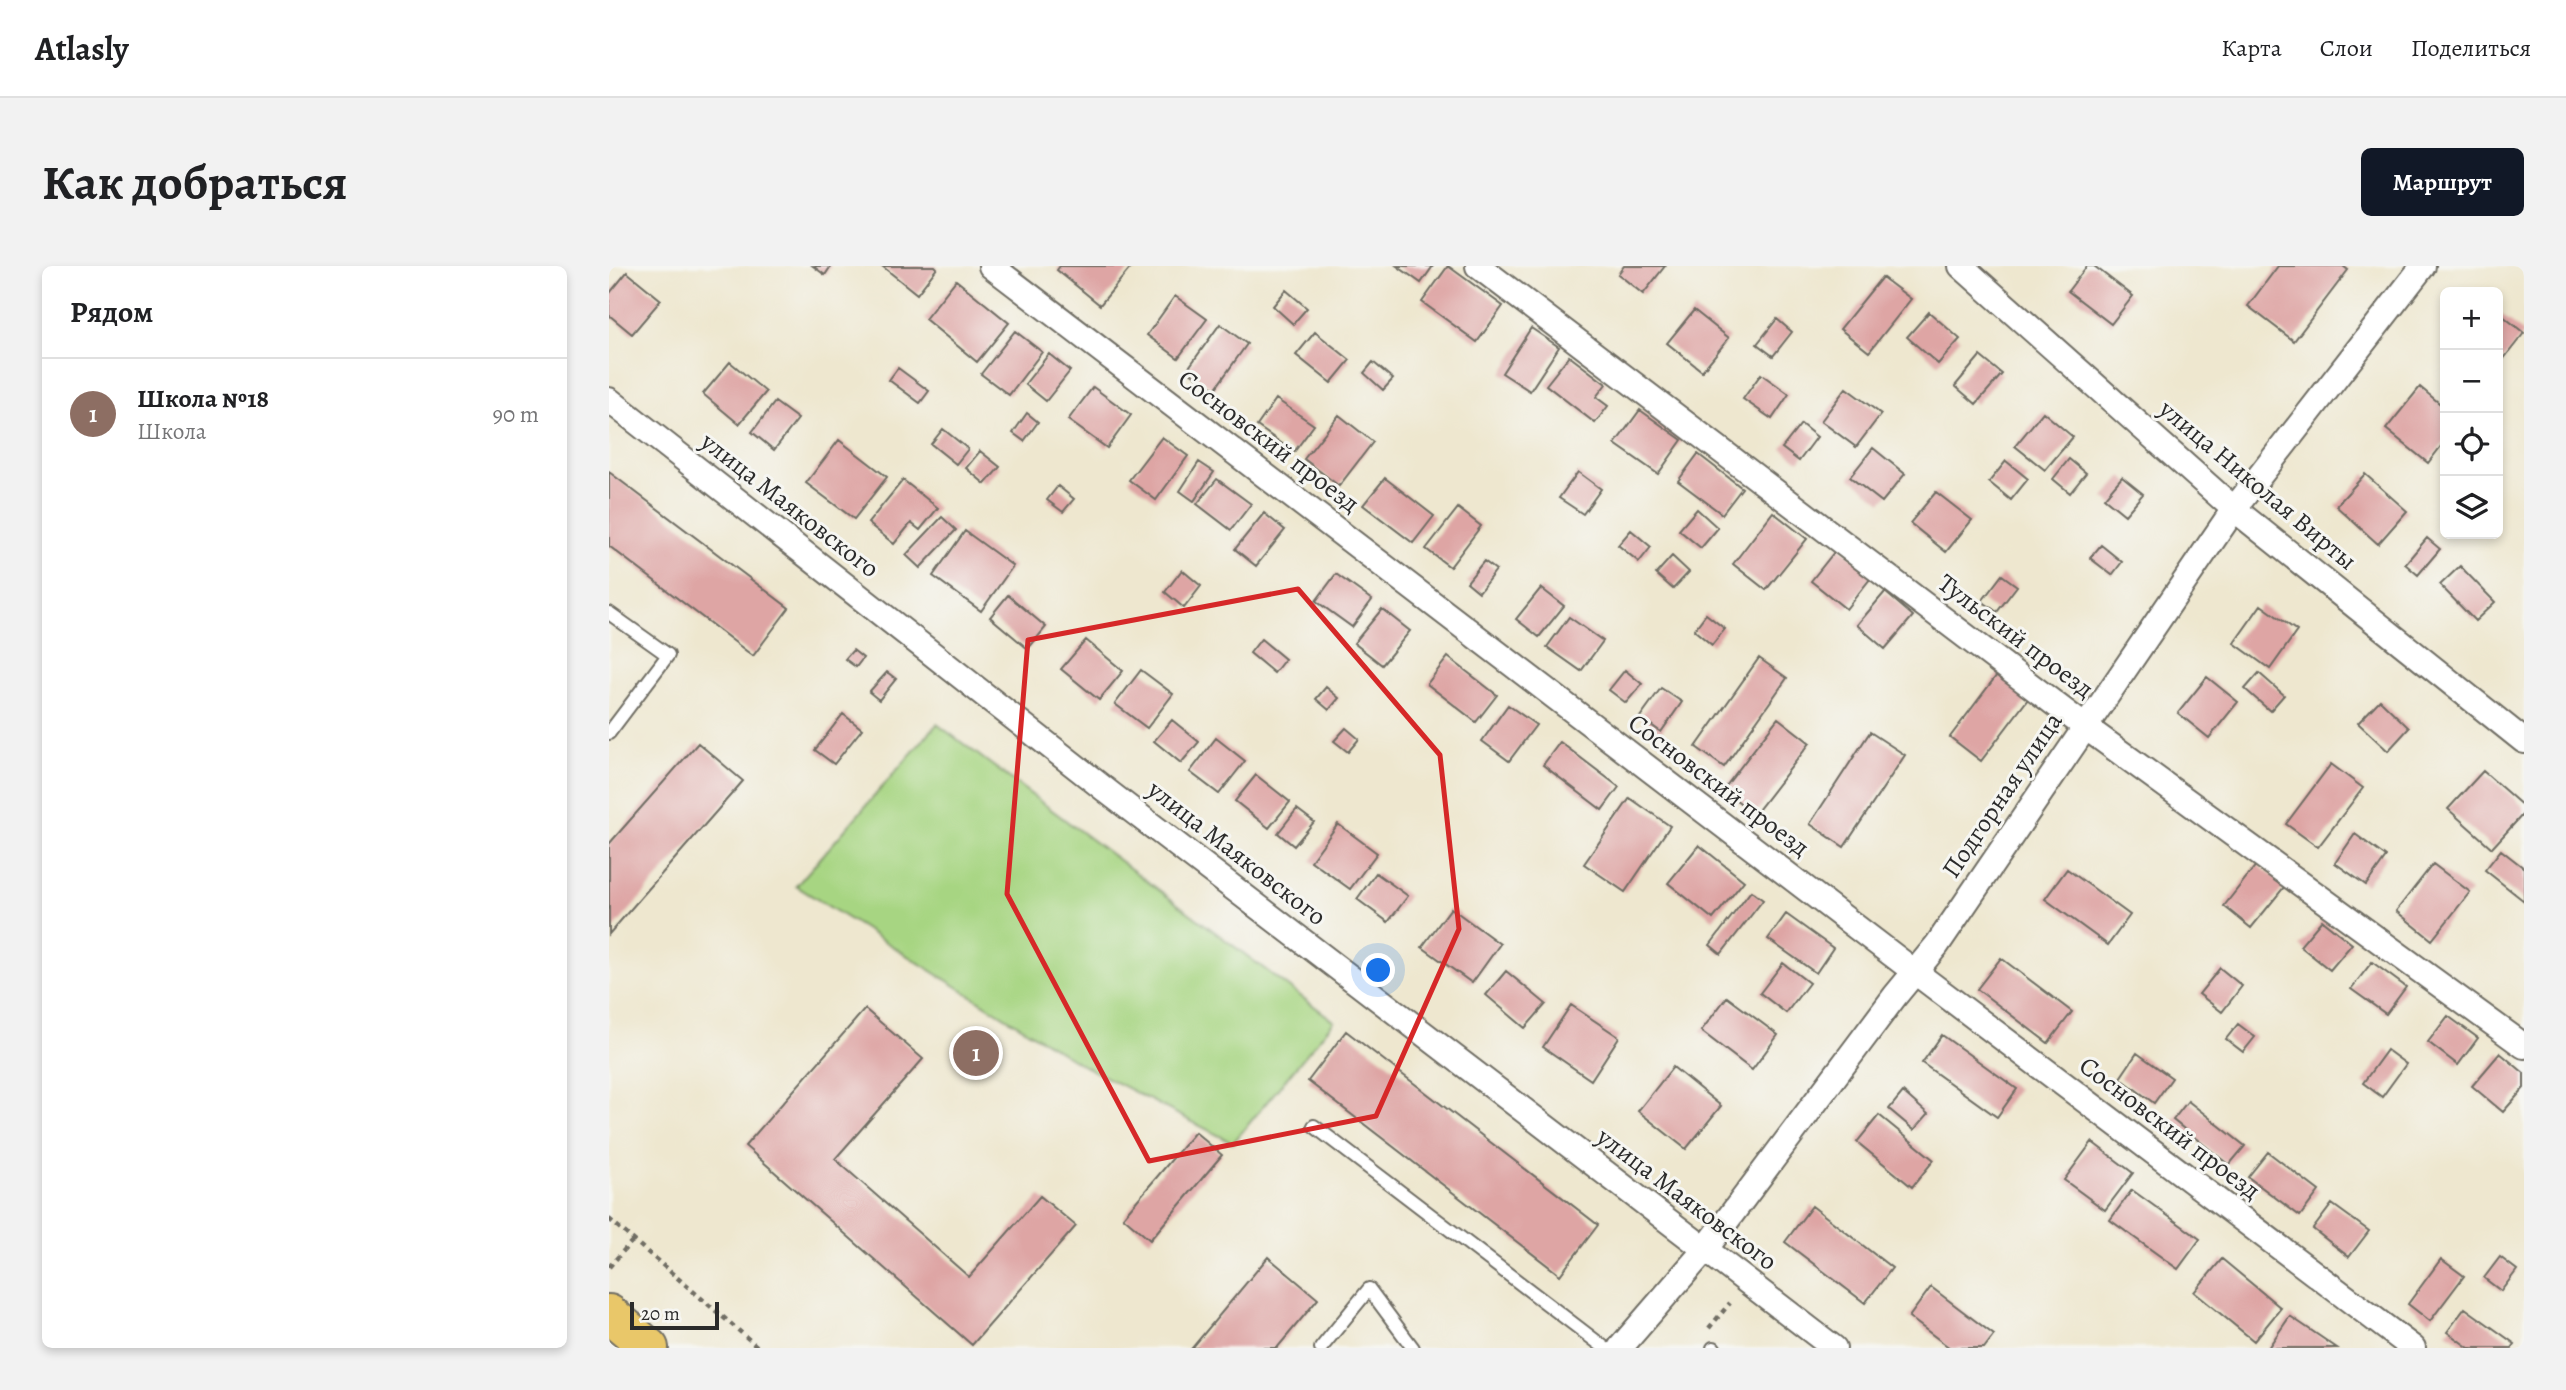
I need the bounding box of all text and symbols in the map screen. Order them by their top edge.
text: Atlasly [35,26,129,71]
text: Карта [2221,32,2282,64]
text: Слои [2320,32,2373,64]
text: Поделиться [2411,32,2531,64]
button: Маршрут [2361,148,2524,216]
text: Как добраться [42,149,348,216]
map controls [2440,287,2503,539]
button: + [2440,287,2503,350]
text: Рядом [70,292,153,332]
button: − [2440,350,2503,413]
street label: Сосновский проезд [1171,361,1367,521]
text: Школа №18 [137,381,269,416]
street label: улица Николая Вирты [2151,391,2364,578]
text: 1 [89,399,97,430]
text: 90 m [493,399,539,430]
button: locate [2440,413,2503,476]
text: Школа [137,416,206,447]
street label: улица Маяковского [693,424,887,586]
button: layers [2440,476,2503,539]
street label: Тульский проезд [1931,566,2101,706]
street label: Сосновский проезд [1621,705,1817,865]
street label: Подгорная улица [1934,705,2070,885]
street label: улица Маяковского [1140,772,1334,934]
your location [1361,953,1395,987]
pin: 1 [953,1027,999,1079]
street label: Сосновский проезд [2072,1048,2268,1208]
street label: улица Маяковского [1589,1119,1784,1278]
scale bar [630,1299,719,1331]
text: 20 m [641,1301,680,1327]

